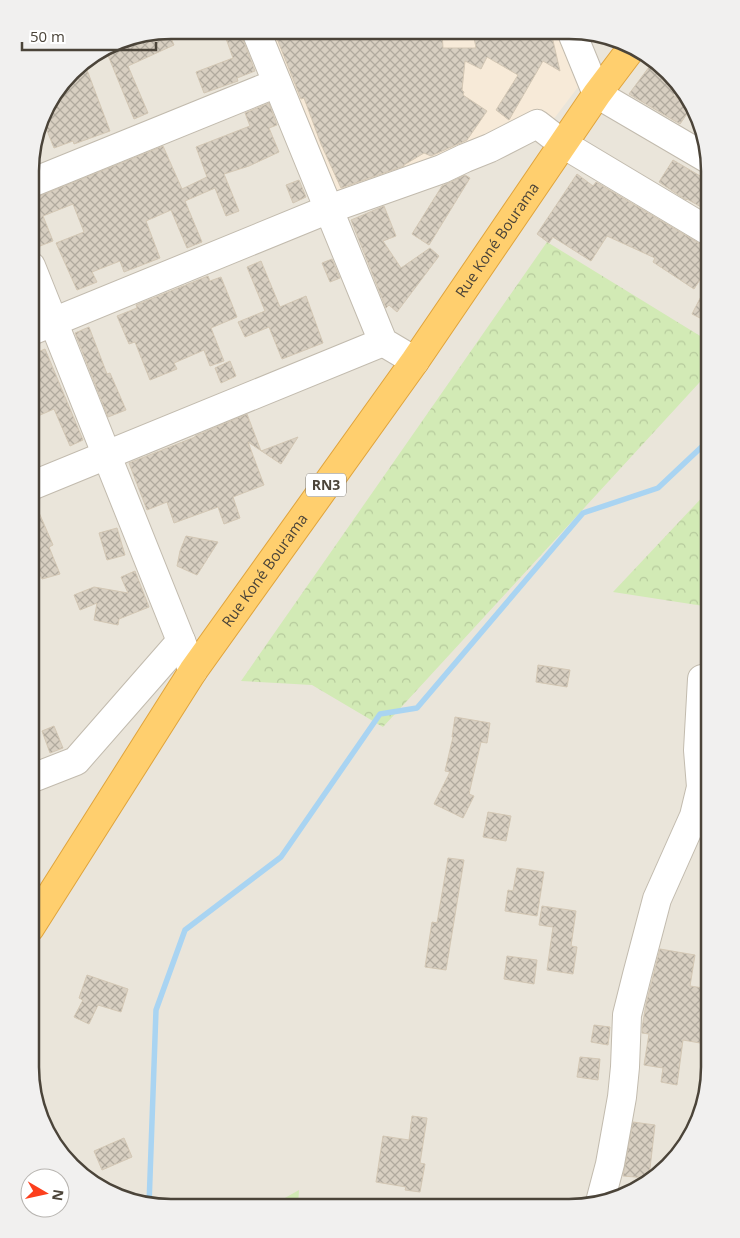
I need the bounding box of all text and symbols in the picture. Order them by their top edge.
scale bar [22,20,156,52]
text: 50 m [30,26,65,46]
street label: Rue Koné Bourama [450,178,543,301]
road number: RN3 [306,474,346,496]
street label: Rue Koné Bourama [217,509,312,631]
north arrow [20,1168,70,1218]
text: N [48,1188,69,1202]

